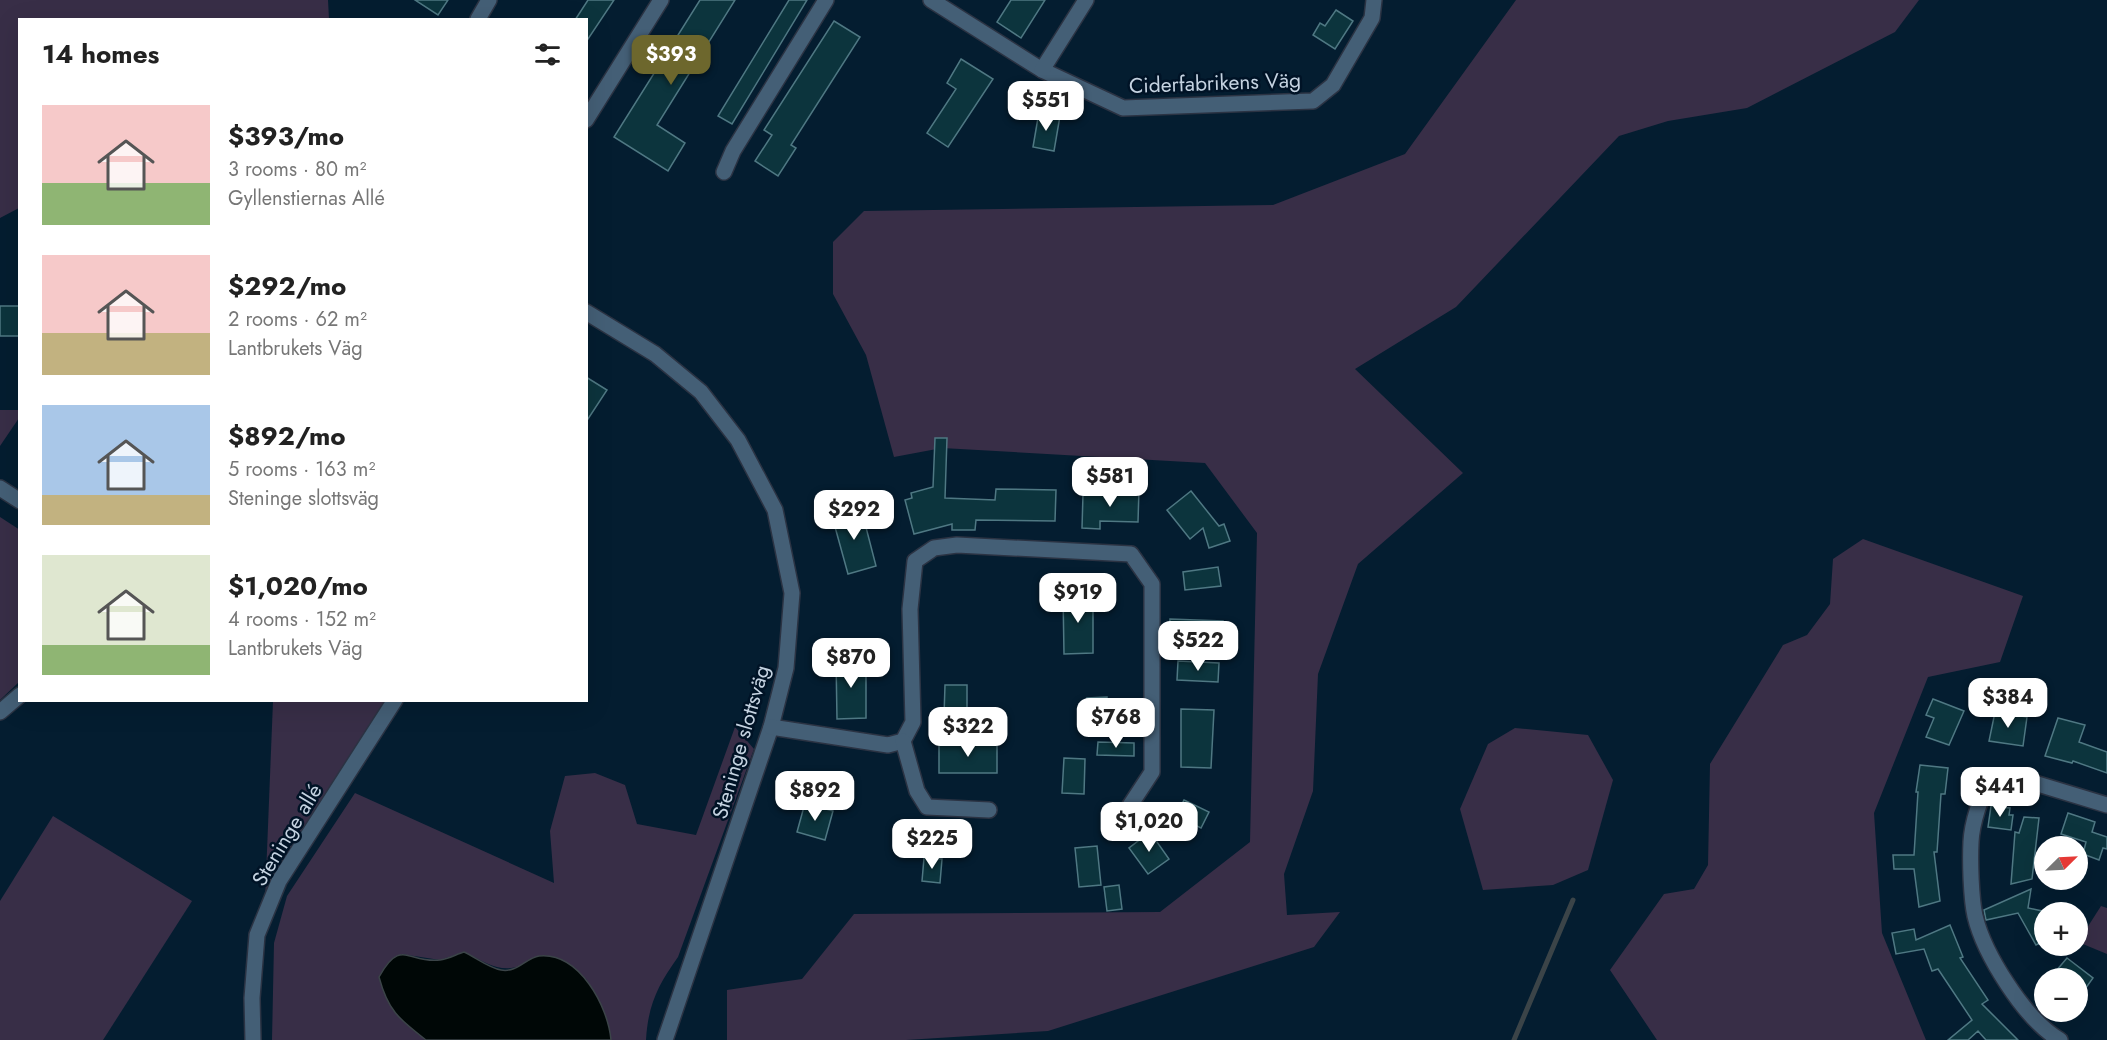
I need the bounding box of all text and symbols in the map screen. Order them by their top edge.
text: 14 homes [42,35,159,73]
pin: $393 [635,35,707,86]
icon: filters [531,38,564,71]
text: $393 [646,40,696,69]
street label: Ciderfabrikens Väg [1128,65,1302,101]
pin: $551 [1010,81,1082,132]
text: $551 [1022,86,1070,115]
text: $393/mo [228,117,344,155]
icon: home [90,129,162,201]
text: 3 rooms · 80 m² [228,155,366,184]
text: Gyllenstiernas Allé [228,184,385,213]
text: $292/mo [228,267,346,305]
icon: home [90,279,162,351]
text: 2 rooms · 62 m² [228,305,367,334]
text: Lantbrukets Väg [228,334,363,363]
text: $892/mo [228,417,346,455]
icon: home [90,429,162,501]
text: 5 rooms · 163 m² [228,455,375,484]
pin: $581 [1074,457,1146,508]
text: $581 [1086,462,1134,491]
text: Steninge slottsväg [228,484,379,513]
pin: $292 [818,490,890,541]
text: $292 [828,495,880,524]
text: $1,020/mo [228,567,368,605]
pin: $919 [1042,573,1114,624]
text: $919 [1053,578,1103,607]
icon: home [90,579,162,651]
text: 4 rooms · 152 m² [228,605,376,634]
pin: $522 [1162,621,1234,672]
text: $522 [1172,626,1224,655]
text: Lantbrukets Väg [228,634,363,663]
pin: $870 [815,638,887,689]
text: $870 [826,643,876,672]
street label: Steninge slottsväg [705,662,777,822]
pin: $384 [1972,678,2044,729]
text: $384 [1982,683,2034,712]
pin: $768 [1080,698,1152,749]
text: $768 [1091,703,1141,732]
pin: $322 [932,707,1004,758]
text: $322 [942,712,994,741]
pin: $441 [1964,767,2036,818]
pin: $892 [779,771,851,822]
text: $441 [1975,772,2025,801]
text: $892 [789,776,841,805]
street label: Steninge allé [245,778,329,892]
pin: $1,020 [1100,802,1198,853]
text: $1,020 [1115,807,1183,836]
pin: $225 [896,819,968,870]
text: $225 [906,824,958,853]
north arrow [2034,836,2088,890]
map controls [2034,836,2088,1022]
button: + [2034,902,2088,956]
button: − [2034,968,2088,1022]

